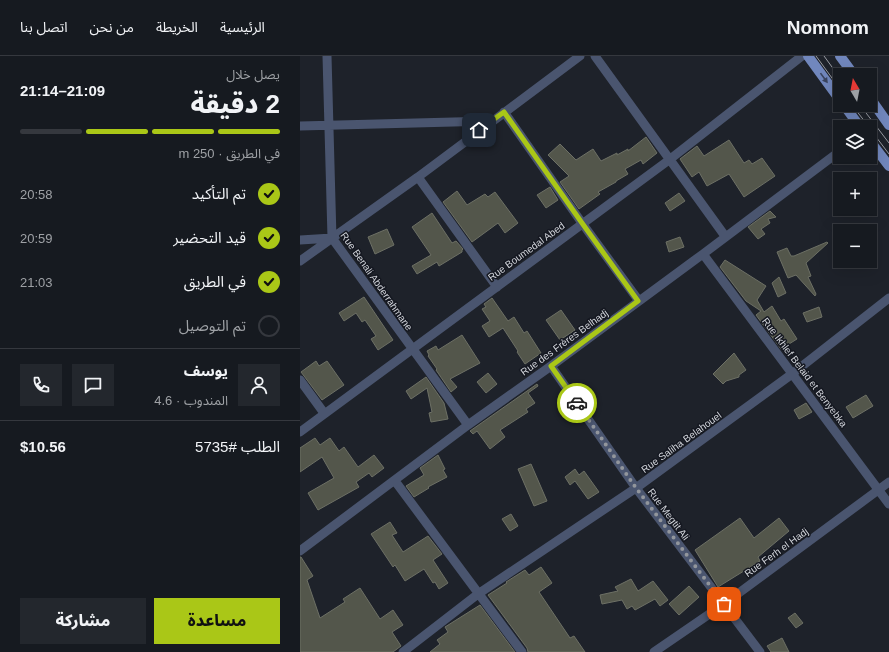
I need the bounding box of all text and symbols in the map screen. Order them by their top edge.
text: Nomnom [787,17,869,38]
text: اتصل بنا [20,19,68,35]
text: من نحن [90,19,134,35]
text: الخريطة [156,19,198,35]
text: الرئيسية [220,19,265,35]
text: يصل خلال [226,67,280,82]
north arrow [833,68,877,112]
map controls [833,68,877,268]
one-way arrow [820,72,828,83]
text: 21:09–21:14 [20,82,105,99]
text: 2 دقيقة [190,89,280,119]
pin [462,113,496,147]
icon: home [468,119,490,141]
button: layers [833,120,877,164]
text: في الطريق · 250 m [178,146,280,161]
button: + [833,172,877,216]
icon: check [258,183,280,205]
text: تم التأكيد [192,185,246,202]
text: 20:58 [20,187,53,202]
street label: Rue Boumedal Abed [486,220,567,283]
button: − [833,224,877,268]
icon: check [258,227,280,249]
text: قيد التحضير [173,229,246,246]
street label: Rue Benali Abderrahmane [338,230,415,333]
text: 20:59 [20,231,53,246]
icon: check [258,271,280,293]
text: في الطريق [184,273,246,290]
text: 21:03 [20,275,53,290]
street label: Rue des Frères Belhadj [519,307,610,378]
street label: Rue Ikhlef Belaid et Benyebka [760,315,850,429]
text: تم التوصيل [179,317,246,334]
text: يوسف [184,362,228,379]
button: phone [20,364,62,406]
button: chat [72,364,114,406]
button: person [238,364,280,406]
courier [557,383,597,423]
icon: car [566,392,588,414]
text: المندوب · 4.6 [154,393,228,408]
street label: Rue Saliha Belahouel [639,410,723,475]
text: $10.56 [20,438,66,455]
text: الطلب #5735 [195,438,280,455]
street label: Rue Megtit Ali [646,486,692,542]
street label: Rue Ferh el Hadj [742,526,810,579]
pin [707,587,741,621]
icon: bag [713,593,735,615]
button: مشاركة [20,598,146,644]
button: مساعدة [154,598,280,644]

